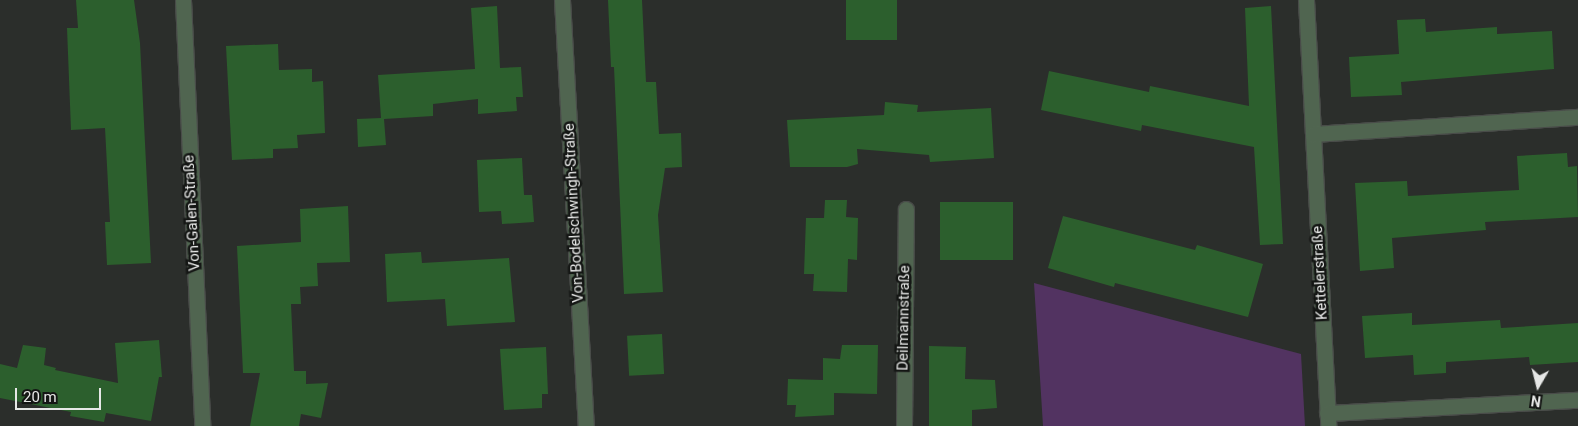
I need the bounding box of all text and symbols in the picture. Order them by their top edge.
street label: Von-Bodelschwingh-Straße [560,123,588,303]
street label: Von-Galen-Straße [180,154,204,272]
street label: Kettelerstraße [1309,226,1331,320]
street label: Deilmannstraße [894,265,914,371]
north arrow [1513,361,1563,411]
scale bar [18,378,104,410]
text: 20 m [23,388,57,406]
text: N [1530,392,1542,409]

